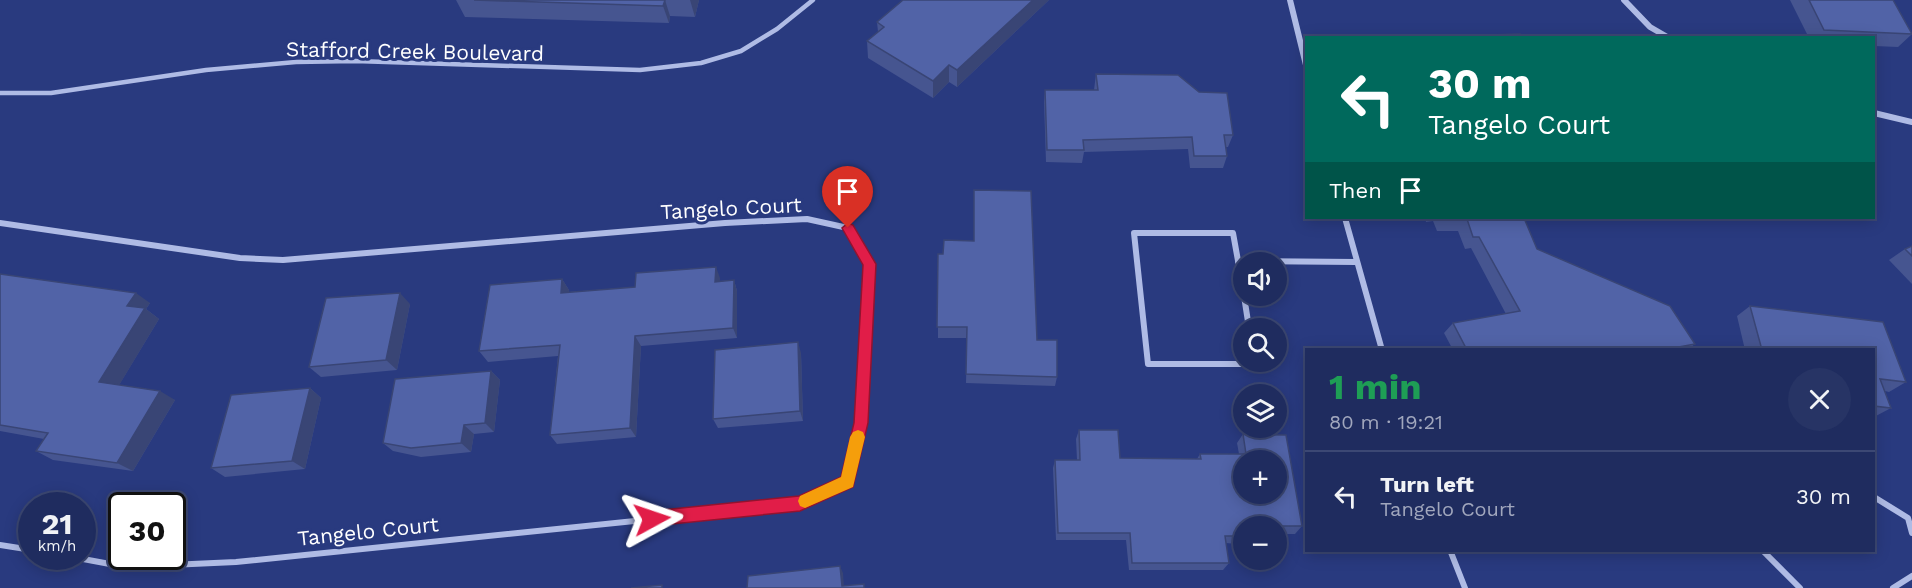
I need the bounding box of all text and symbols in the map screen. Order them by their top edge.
street label: Stafford Creek Boulevard [286,36,544,66]
text: 30 m [1428,59,1532,108]
icon: left [1329,60,1407,138]
text: Tangelo Court [1428,109,1610,141]
pin [822,166,873,228]
icon: arrive [1394,174,1427,207]
icon: arrive [831,175,864,208]
text: Then [1329,178,1382,203]
street label: Tangelo Court [660,192,803,224]
map controls [1233,252,1287,570]
button: sound [1233,252,1287,306]
button: search [1233,318,1287,372]
text: 1 min [1329,366,1421,408]
button: close [1788,368,1851,431]
button: layers [1233,384,1287,438]
text: 80 m · 19:21 [1329,410,1443,434]
button: + [1233,450,1287,504]
text: Turn left [1380,472,1474,497]
icon: left [1329,480,1362,513]
text: 30 m [1796,484,1851,509]
position arrow [620,487,684,551]
speed limit sign: 30 [108,492,186,570]
text: Tangelo Court [1380,497,1515,521]
text: 21 [42,506,72,541]
street label: Tangelo Court [296,511,440,551]
button: − [1233,516,1287,570]
text: km/h [38,537,76,555]

